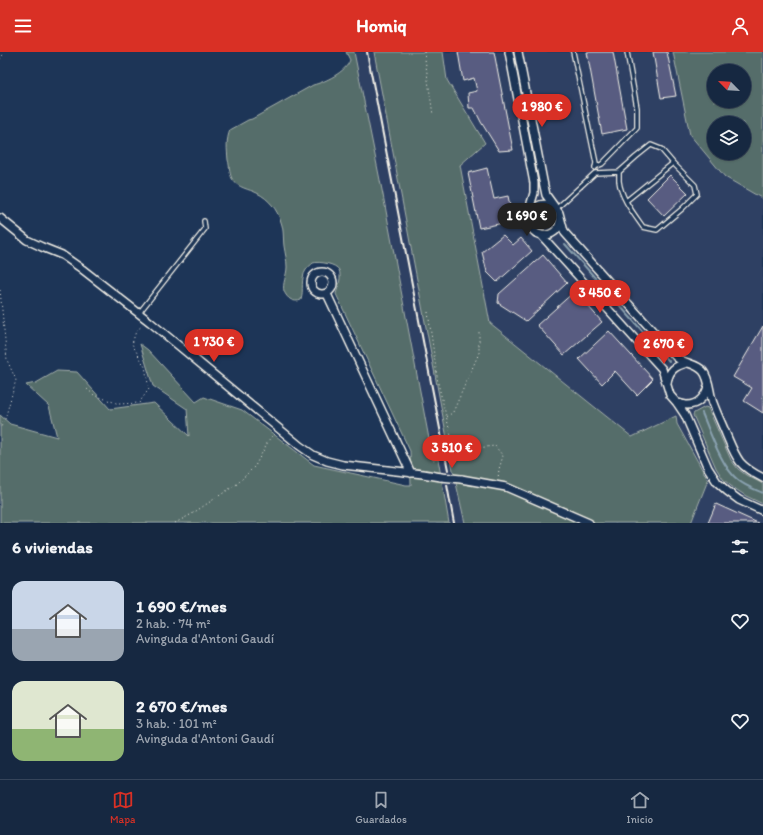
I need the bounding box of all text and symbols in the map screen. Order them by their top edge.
icon: menu [12,15,34,37]
text: Homiq [356,15,407,37]
icon: person [729,15,751,37]
north arrow [707,64,751,108]
map controls [707,64,751,160]
pin: 1 980 € [505,94,579,128]
text: 1 980 € [521,99,563,114]
button: layers [707,116,751,160]
pin: 1 690 € [490,203,564,237]
text: 1 690 € [507,208,548,223]
pin: 3 450 € [563,280,637,314]
text: 3 450 € [578,285,622,300]
pin: 1 730 € [177,329,251,363]
pin: 2 670 € [627,331,701,365]
text: 1 730 € [194,334,234,349]
text: 2 670 € [643,336,685,351]
pin: 3 510 € [415,435,489,469]
text: 3 510 € [431,440,473,455]
icon: filters [729,536,751,558]
text: 6 viviendas [12,537,93,557]
text: 1 690 €/mes [136,596,227,616]
icon: home [44,597,92,645]
icon: heart [729,610,751,632]
text: 2 hab. · 74 m² [136,616,211,631]
text: Avinguda d'Antoni Gaudí [136,631,274,646]
text: 2 670 €/mes [136,696,227,716]
icon: home [44,697,92,745]
icon: heart [729,710,751,732]
text: 3 hab. · 101 m² [136,716,217,731]
text: Avinguda d'Antoni Gaudí [136,731,274,746]
tab: Mapa [110,789,135,826]
tab: Guardados [355,789,407,826]
tab: Inicio [627,789,653,826]

